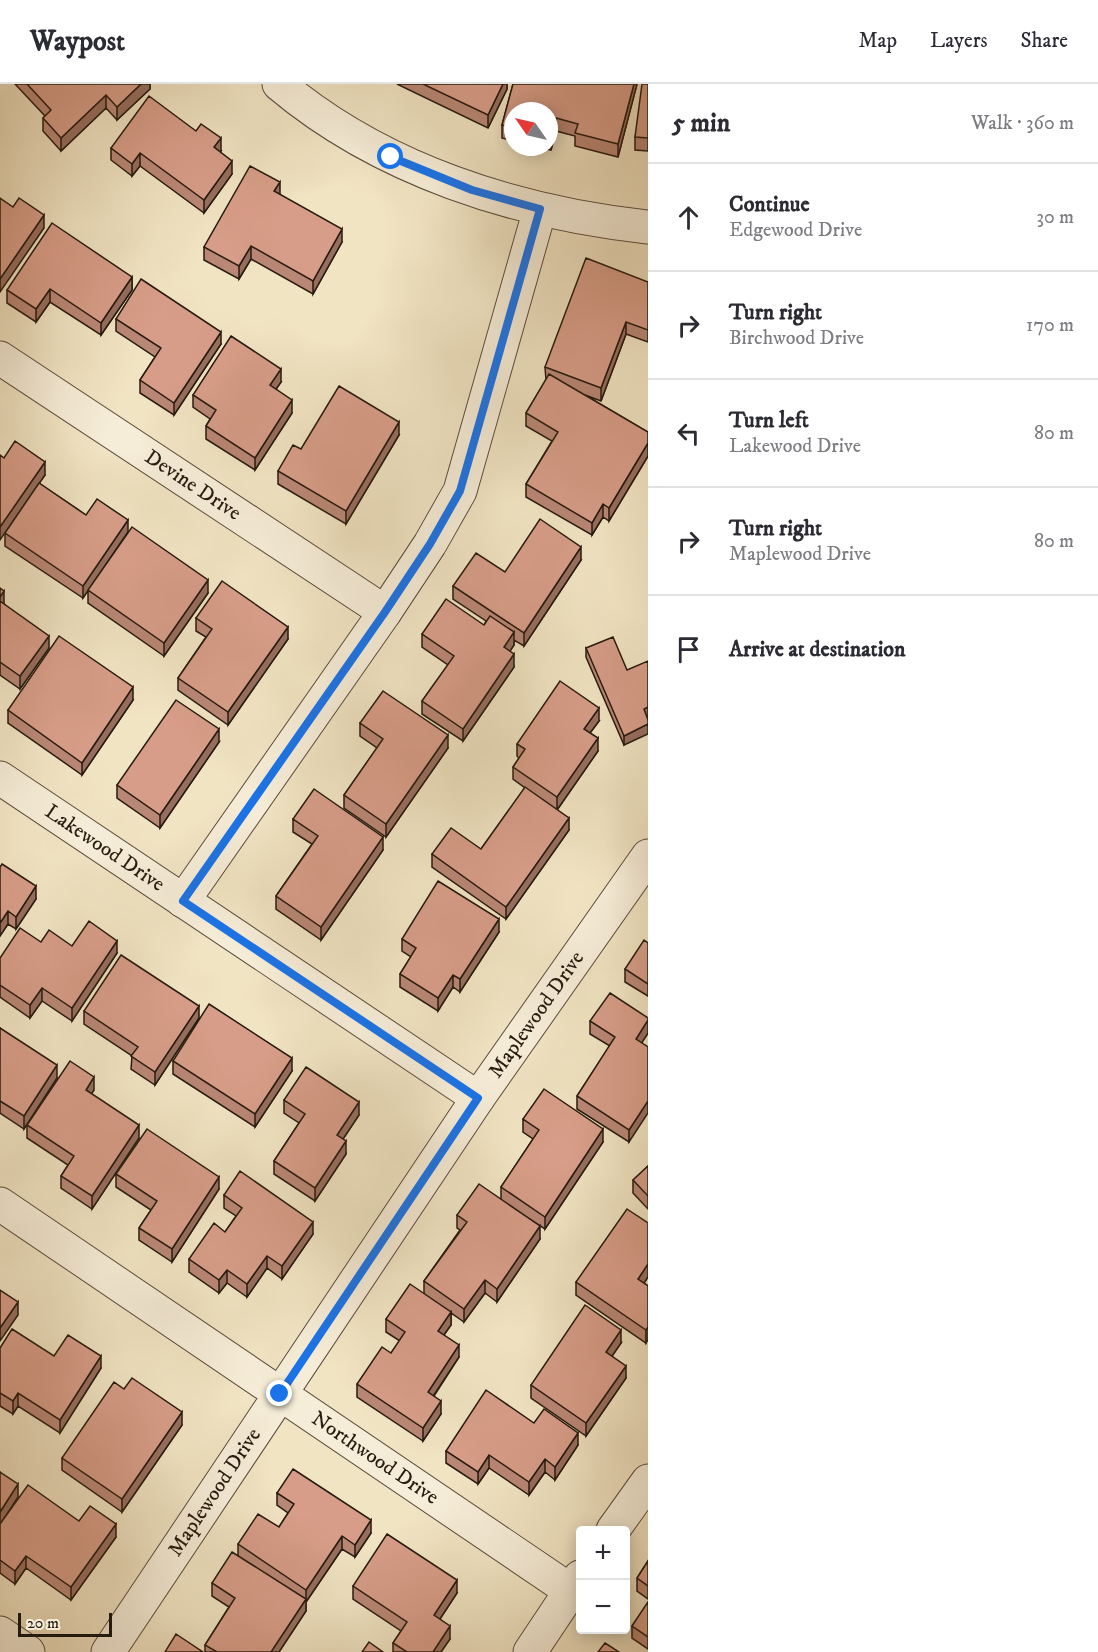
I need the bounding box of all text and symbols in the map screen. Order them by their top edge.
text: Waypost [30,24,125,59]
text: Map [858,28,897,54]
text: Layers [930,28,988,54]
text: Share [1021,28,1068,54]
north arrow [504,102,558,156]
text: 5 min [672,107,730,140]
text: Walk · 360 m [971,111,1074,136]
route start [377,143,403,169]
text: Continue [729,191,810,218]
icon: ahead [672,201,705,234]
text: 30 m [1036,205,1074,230]
text: Edgewood Drive [729,218,862,243]
text: Turn right [729,299,822,326]
icon: right [672,309,705,342]
text: 170 m [1026,313,1074,338]
text: Birchwood Drive [729,326,864,351]
text: Turn left [729,407,809,434]
icon: left [672,417,705,450]
text: 80 m [1034,421,1074,446]
text: Lakewood Drive [729,434,861,459]
street label: Devine Drive [140,444,246,526]
text: Turn right [729,515,822,542]
icon: right [672,525,705,558]
text: 80 m [1034,529,1074,554]
text: Maplewood Drive [729,542,871,567]
icon: arrive [672,633,705,666]
text: Arrive at destination [729,636,906,663]
street label: Lakewood Drive [40,799,170,898]
street label: Maplewood Drive [483,946,590,1083]
route end [266,1380,292,1406]
street label: Northwood Drive [306,1406,444,1511]
street label: Maplewood Drive [162,1423,267,1562]
map controls [576,1526,630,1634]
button: + [576,1526,630,1580]
button: − [576,1580,630,1634]
scale bar [18,1610,112,1638]
text: 20 m [27,1613,59,1633]

